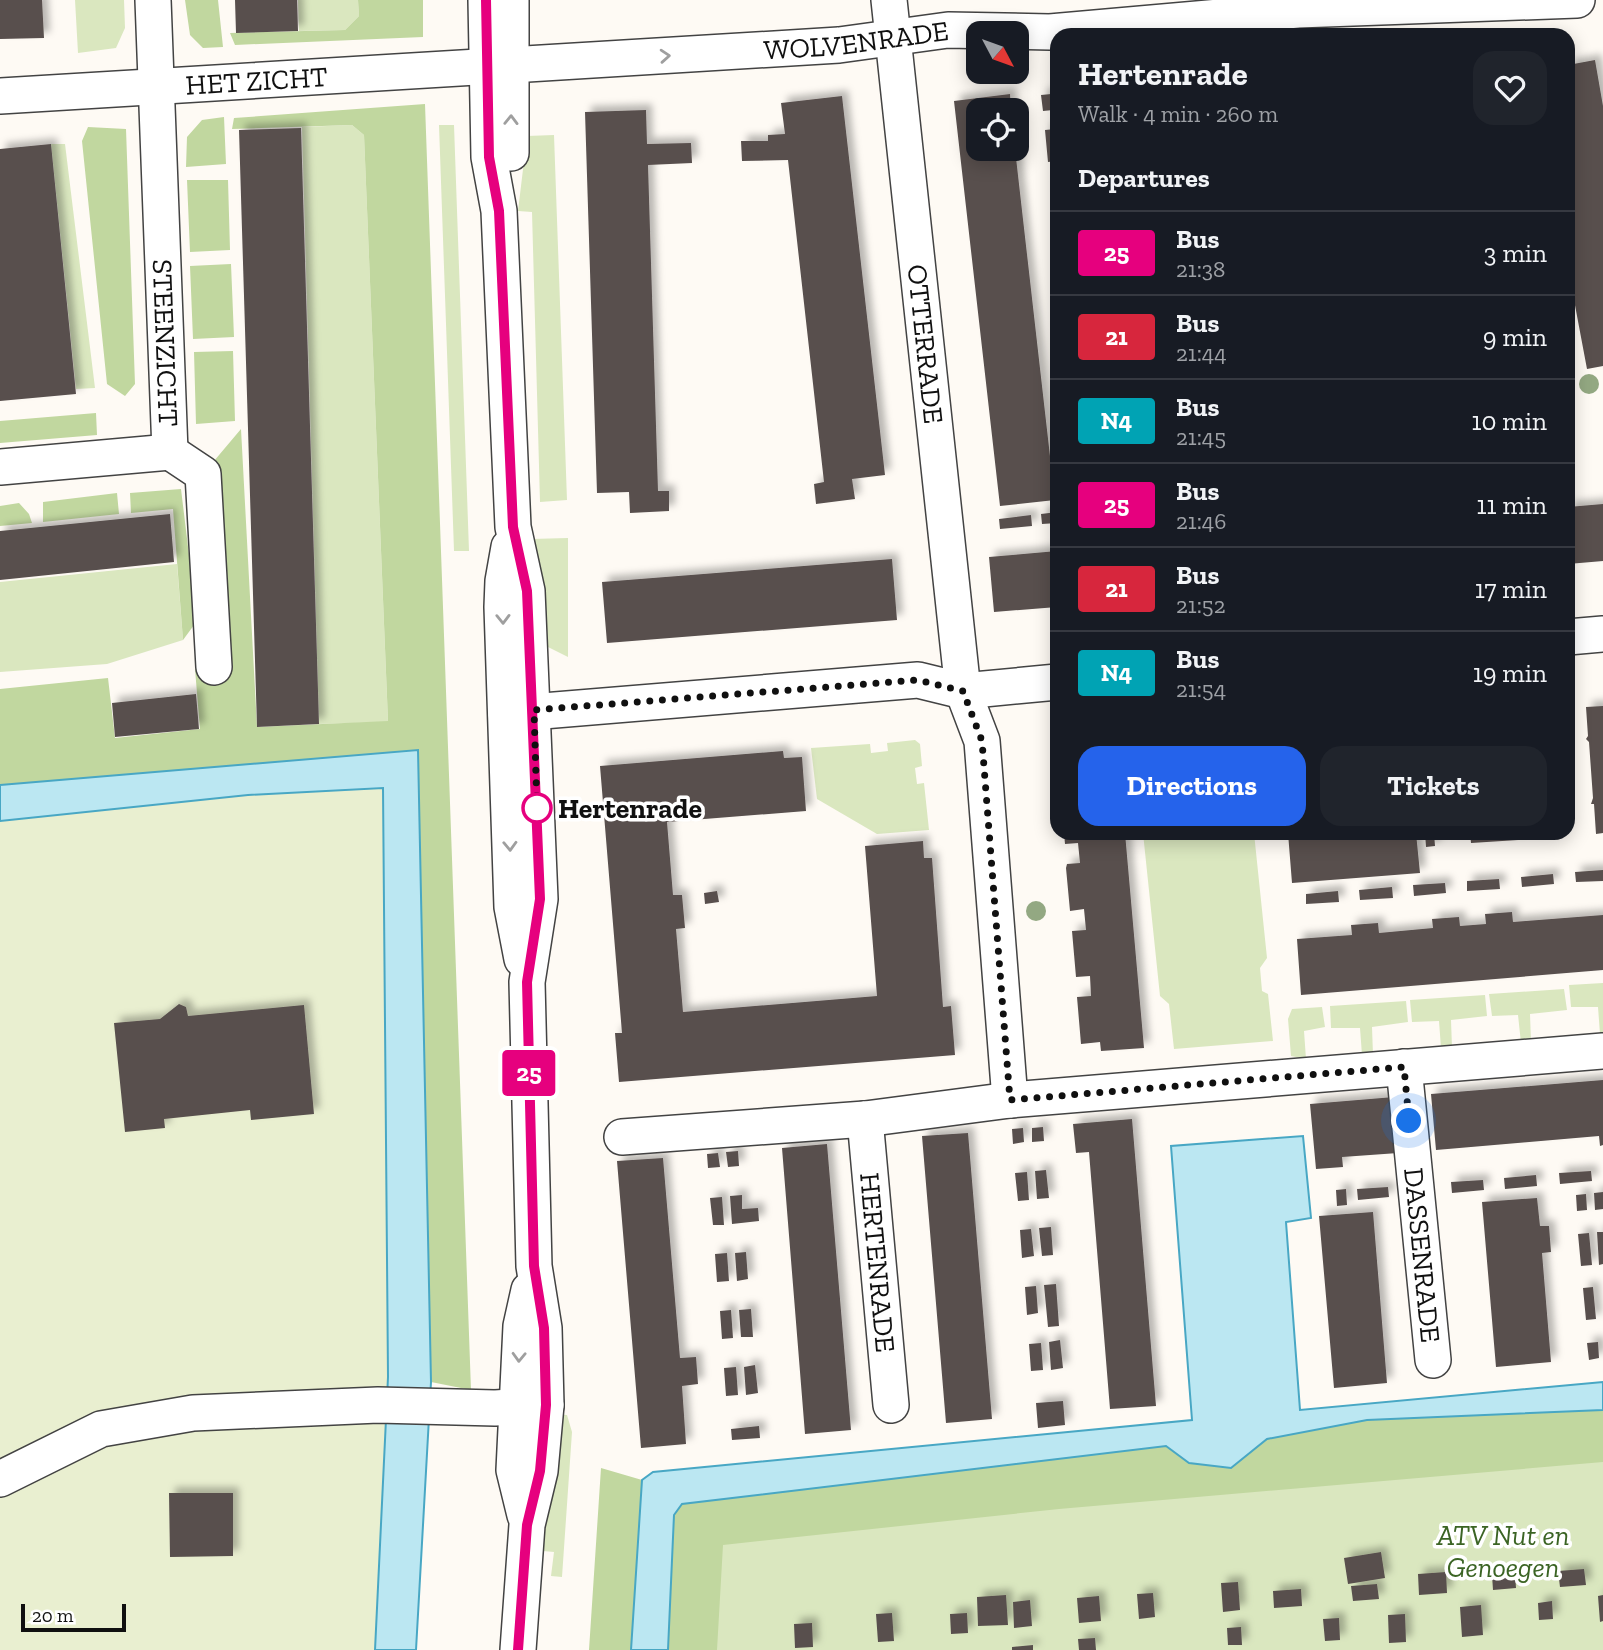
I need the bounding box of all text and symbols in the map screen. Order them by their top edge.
street label: WOLVENRADE [763,14,950,66]
north arrow [966,21,1029,84]
map controls [966,21,1029,161]
one-way arrow [659,49,670,64]
button: heart [1473,51,1547,125]
text: Hertenrade [1078,54,1248,93]
street label: HET ZICHT [185,60,329,101]
button: locate [966,98,1029,161]
text: Walk · 4 min · 260 m [1078,100,1278,128]
one-way arrow [504,114,519,125]
text: Departures [1078,162,1210,194]
text: Bus [1176,223,1219,255]
text: 3 min [1484,237,1547,269]
text: 25 [1104,238,1129,267]
text: 21:38 [1176,255,1225,283]
street label: STEENZICHT [146,259,186,427]
street label: OTTERRADE [901,263,951,425]
text: Bus [1176,307,1219,339]
text: 9 min [1483,321,1547,353]
text: 21 [1105,322,1128,351]
text: 21:44 [1176,339,1227,367]
text: Bus [1176,391,1219,423]
text: 10 min [1471,405,1547,437]
text: N4 [1101,406,1132,435]
text: 21:45 [1176,423,1226,451]
text: Bus [1176,475,1219,507]
text: 11 min [1476,489,1547,521]
text: 25 [1104,490,1129,519]
text: 21:46 [1176,507,1226,535]
text: Bus [1176,559,1219,591]
text: 17 min [1475,573,1547,605]
text: 21 [1105,574,1128,603]
text: 21:52 [1176,591,1225,619]
one-way arrow [495,613,510,624]
text: Bus [1176,643,1219,675]
text: 19 min [1473,657,1547,689]
text: N4 [1101,658,1132,687]
text: 21:54 [1176,675,1226,703]
button: Directions [1078,746,1306,826]
button: Tickets [1320,746,1547,826]
place label: Hertenrade [558,792,702,825]
marker: Hertenrade [522,793,552,823]
one-way arrow [502,841,517,852]
line badge: 25 [498,1050,560,1096]
text: 25 [516,1058,542,1087]
your location [1391,1103,1426,1138]
street label: DASSENRADE [1398,1166,1448,1344]
street label: HERTENRADE [853,1171,903,1354]
one-way arrow [512,1352,527,1363]
park label: ATV Nut en Genoegen [1436,1519,1569,1584]
scale bar [21,1601,126,1633]
text: 20 m [32,1604,73,1627]

